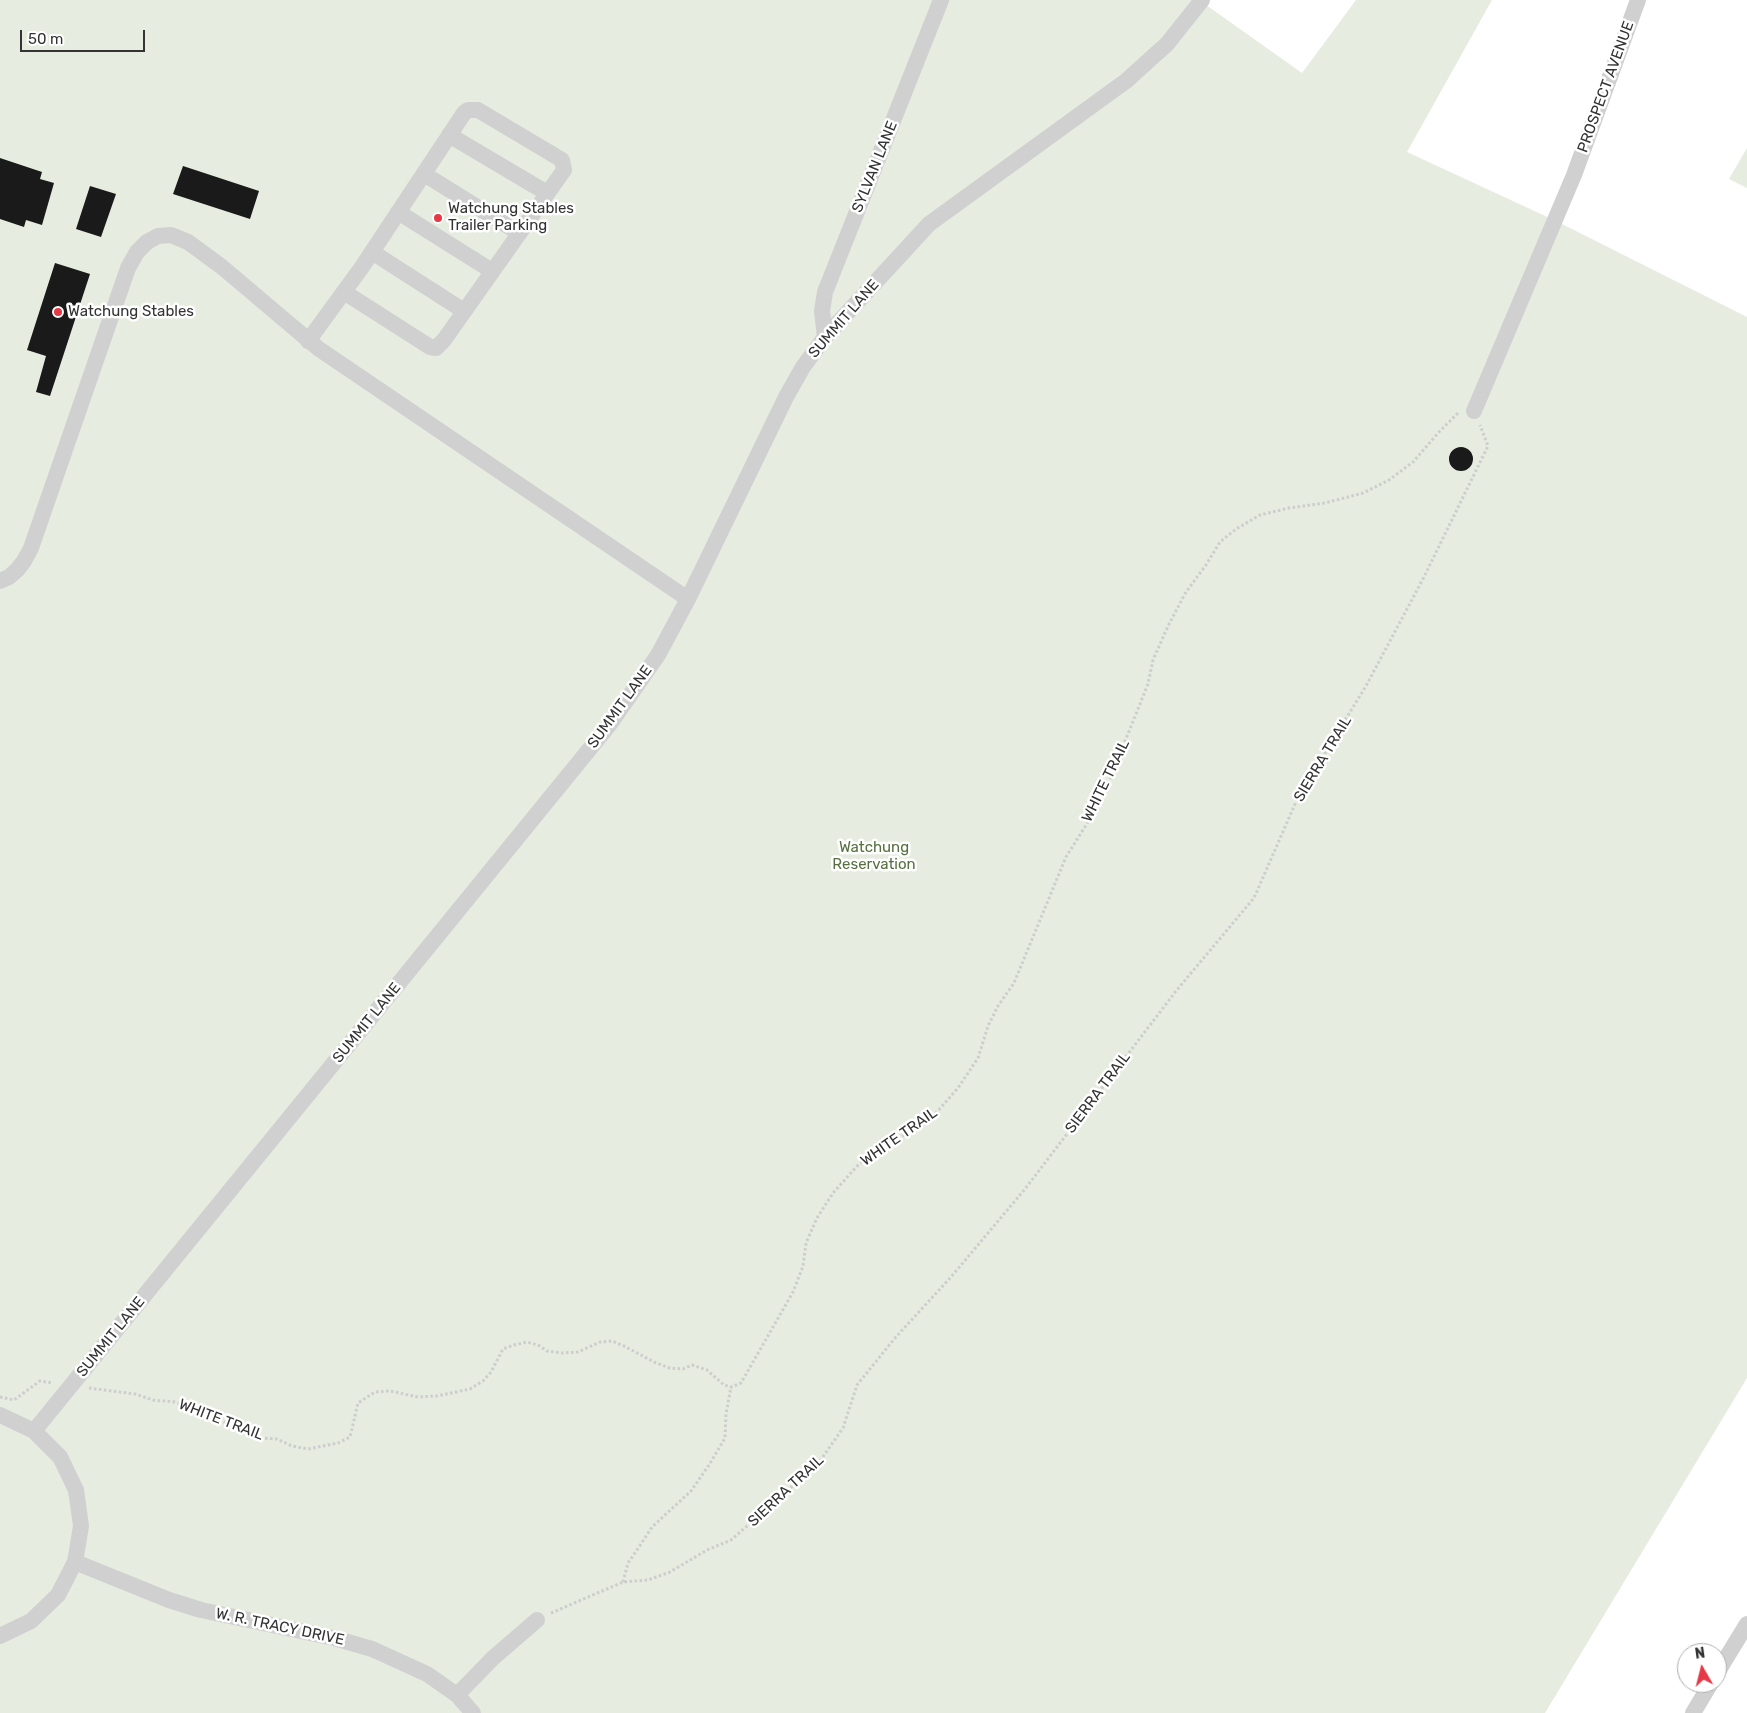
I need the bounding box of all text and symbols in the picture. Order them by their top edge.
street label: PROSPECT AVENUE [1574,19,1638,155]
scale bar [22,20,148,52]
text: 50 m [28,30,63,48]
street label: SYLVAN LANE [849,119,901,215]
place label: Watchung Stables Trailer Parking [448,200,574,235]
marker: Watchung Stables Trailer Parking [432,212,444,224]
street label: SUMMIT LANE [805,276,883,362]
place label: Watchung Stables [68,303,194,321]
marker: Watchung Stables [52,306,64,318]
street label: SUMMIT LANE [584,662,656,752]
street label: SIERRA TRAIL [1290,713,1356,805]
street label: WHITE TRAIL [1078,737,1134,825]
park label: Watchung Reservation [832,839,916,874]
street label: SUMMIT LANE [329,979,405,1067]
street label: SIERRA TRAIL [1062,1049,1134,1137]
street label: WHITE TRAIL [857,1104,941,1170]
street label: SUMMIT LANE [73,1293,149,1381]
street label: WHITE TRAIL [176,1396,266,1444]
street label: SIERRA TRAIL [744,1451,828,1531]
street label: W. R. TRACY DRIVE [214,1605,346,1649]
north arrow [1677,1643,1727,1693]
text: N [1694,1645,1706,1663]

